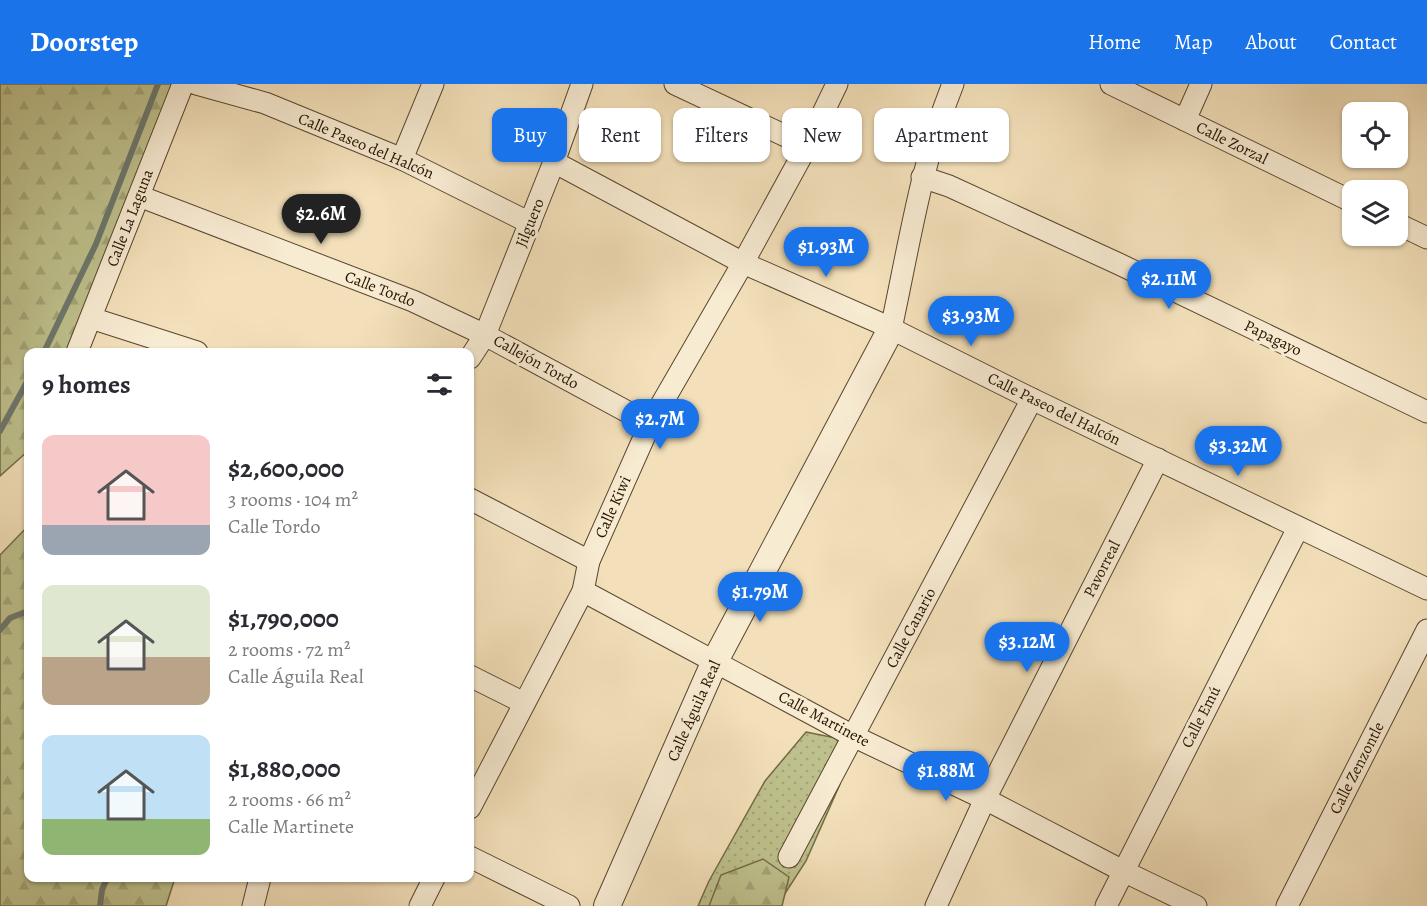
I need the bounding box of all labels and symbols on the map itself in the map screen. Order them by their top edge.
street label: Calle Paseo del Halcón [295,107,437,185]
street label: Calle Zorzal [1192,116,1272,170]
street label: Calle La Laguna [101,166,159,270]
pin: $2.6M [279,194,363,245]
street label: Jilguero [510,195,550,251]
pin: $1.93M [777,227,875,278]
pin: $2.11M [1120,259,1218,310]
street label: Calle Tordo [342,265,418,313]
pin: $3.93M [922,296,1020,347]
street label: Papagayo [1240,315,1306,361]
street label: Callejón Tordo [489,329,583,395]
street label: Calle Paseo del Halcón [984,367,1124,451]
pin: $2.7M [618,399,702,450]
pin: $3.32M [1189,426,1287,477]
street label: Calle Kiwi [590,472,636,542]
street label: Pavorreal [1078,537,1126,601]
pin: $1.79M [711,572,809,623]
street label: Calle Canario [881,584,941,672]
pin: $3.12M [978,622,1076,673]
street label: Calle Águila Real [662,657,726,765]
street label: Calle Emú [1176,682,1226,752]
street label: Calle Martinete [774,686,874,752]
street label: Calle Zenzontle [1324,718,1390,818]
pin: $1.88M [897,751,995,802]

